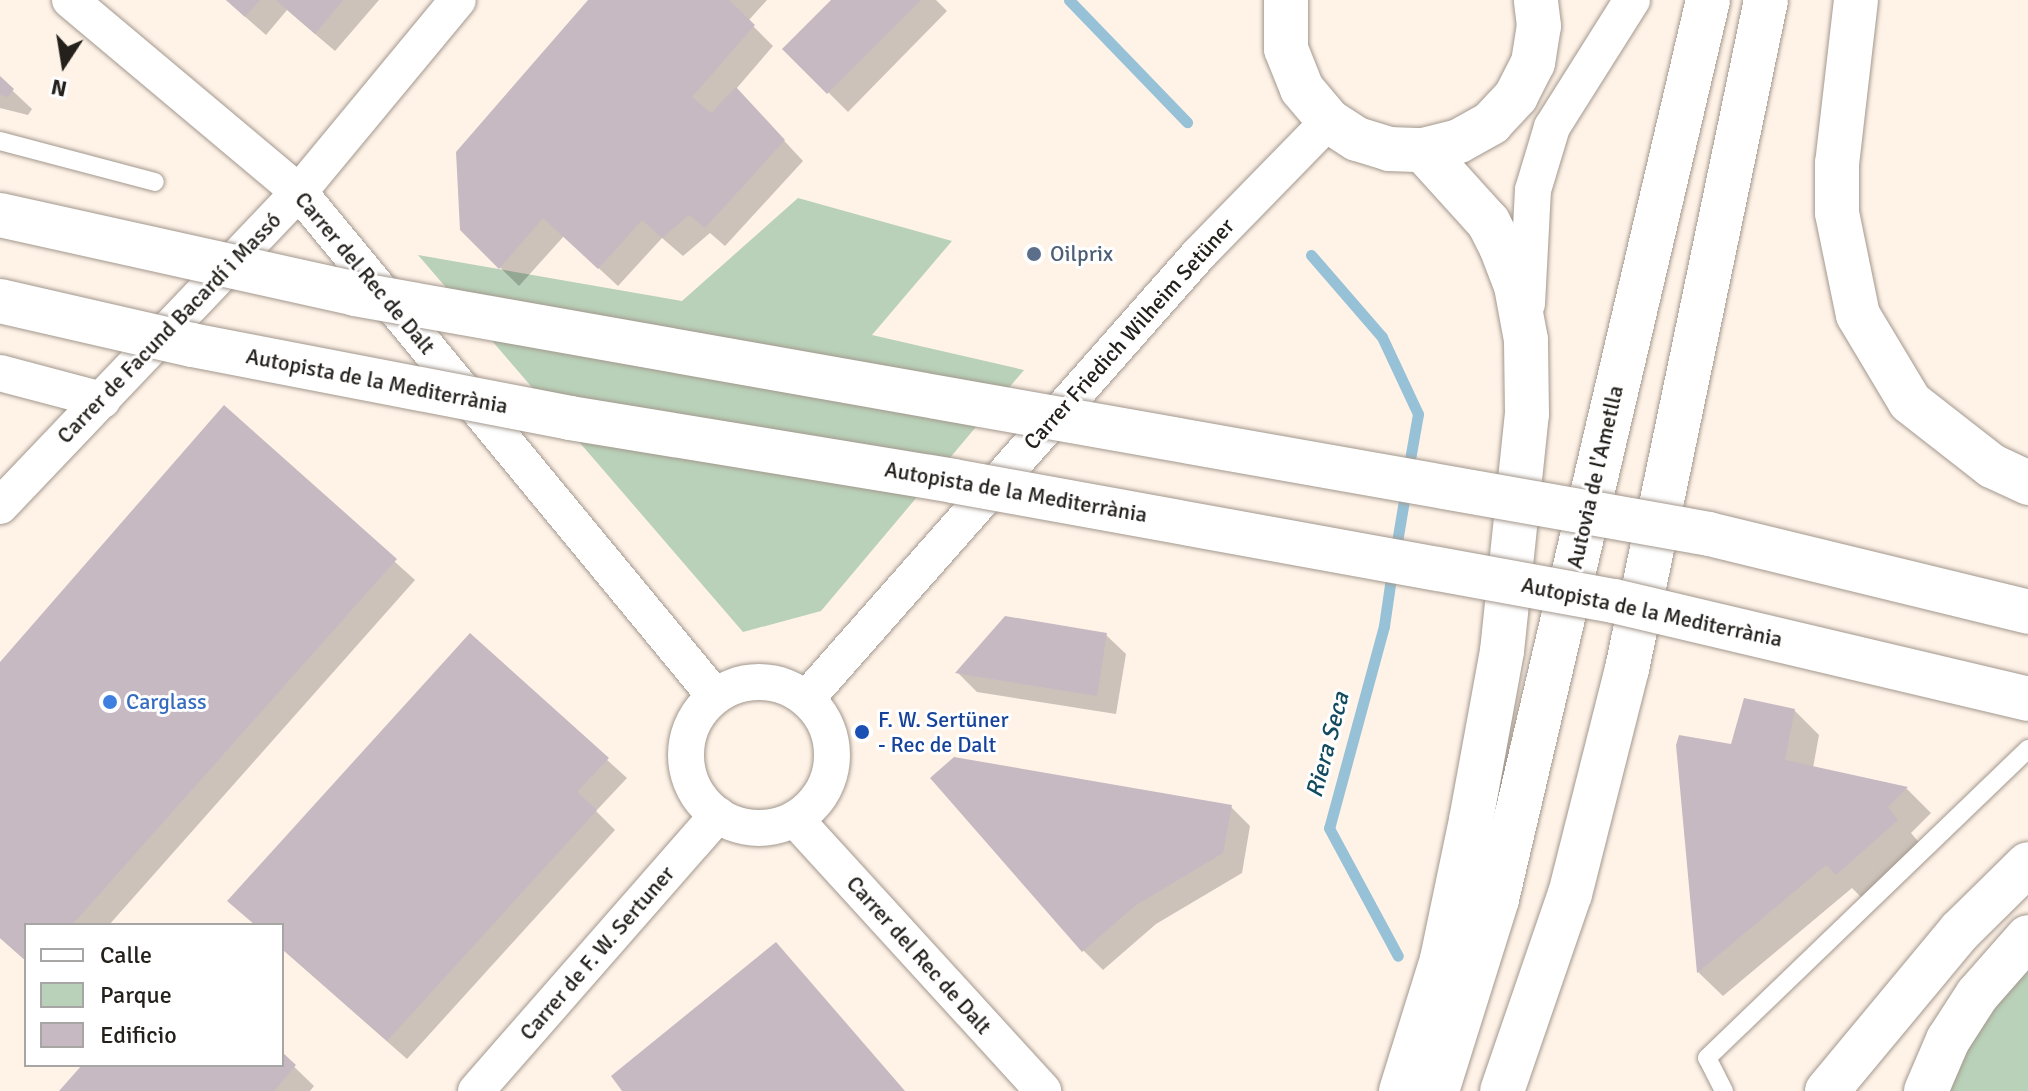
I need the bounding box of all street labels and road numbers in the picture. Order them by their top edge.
street label: Carrer del Rec de Dalt [289,187,441,359]
street label: Carrer de Facund Bacardí i Massó [52,207,286,449]
street label: Carrer Friedich Wilheim Setüner [1018,213,1240,455]
street label: Autopista de la Mediterrània [244,343,510,419]
street label: Autovia de l'Ametlla [1561,383,1629,571]
street label: Autopista de la Mediterrània [883,456,1149,528]
street label: Autopista de la Mediterrània [1519,571,1785,653]
street label: Carrer de F. W. Sertuner [514,861,680,1045]
street label: Carrer del Rec de Dalt [841,871,997,1039]

